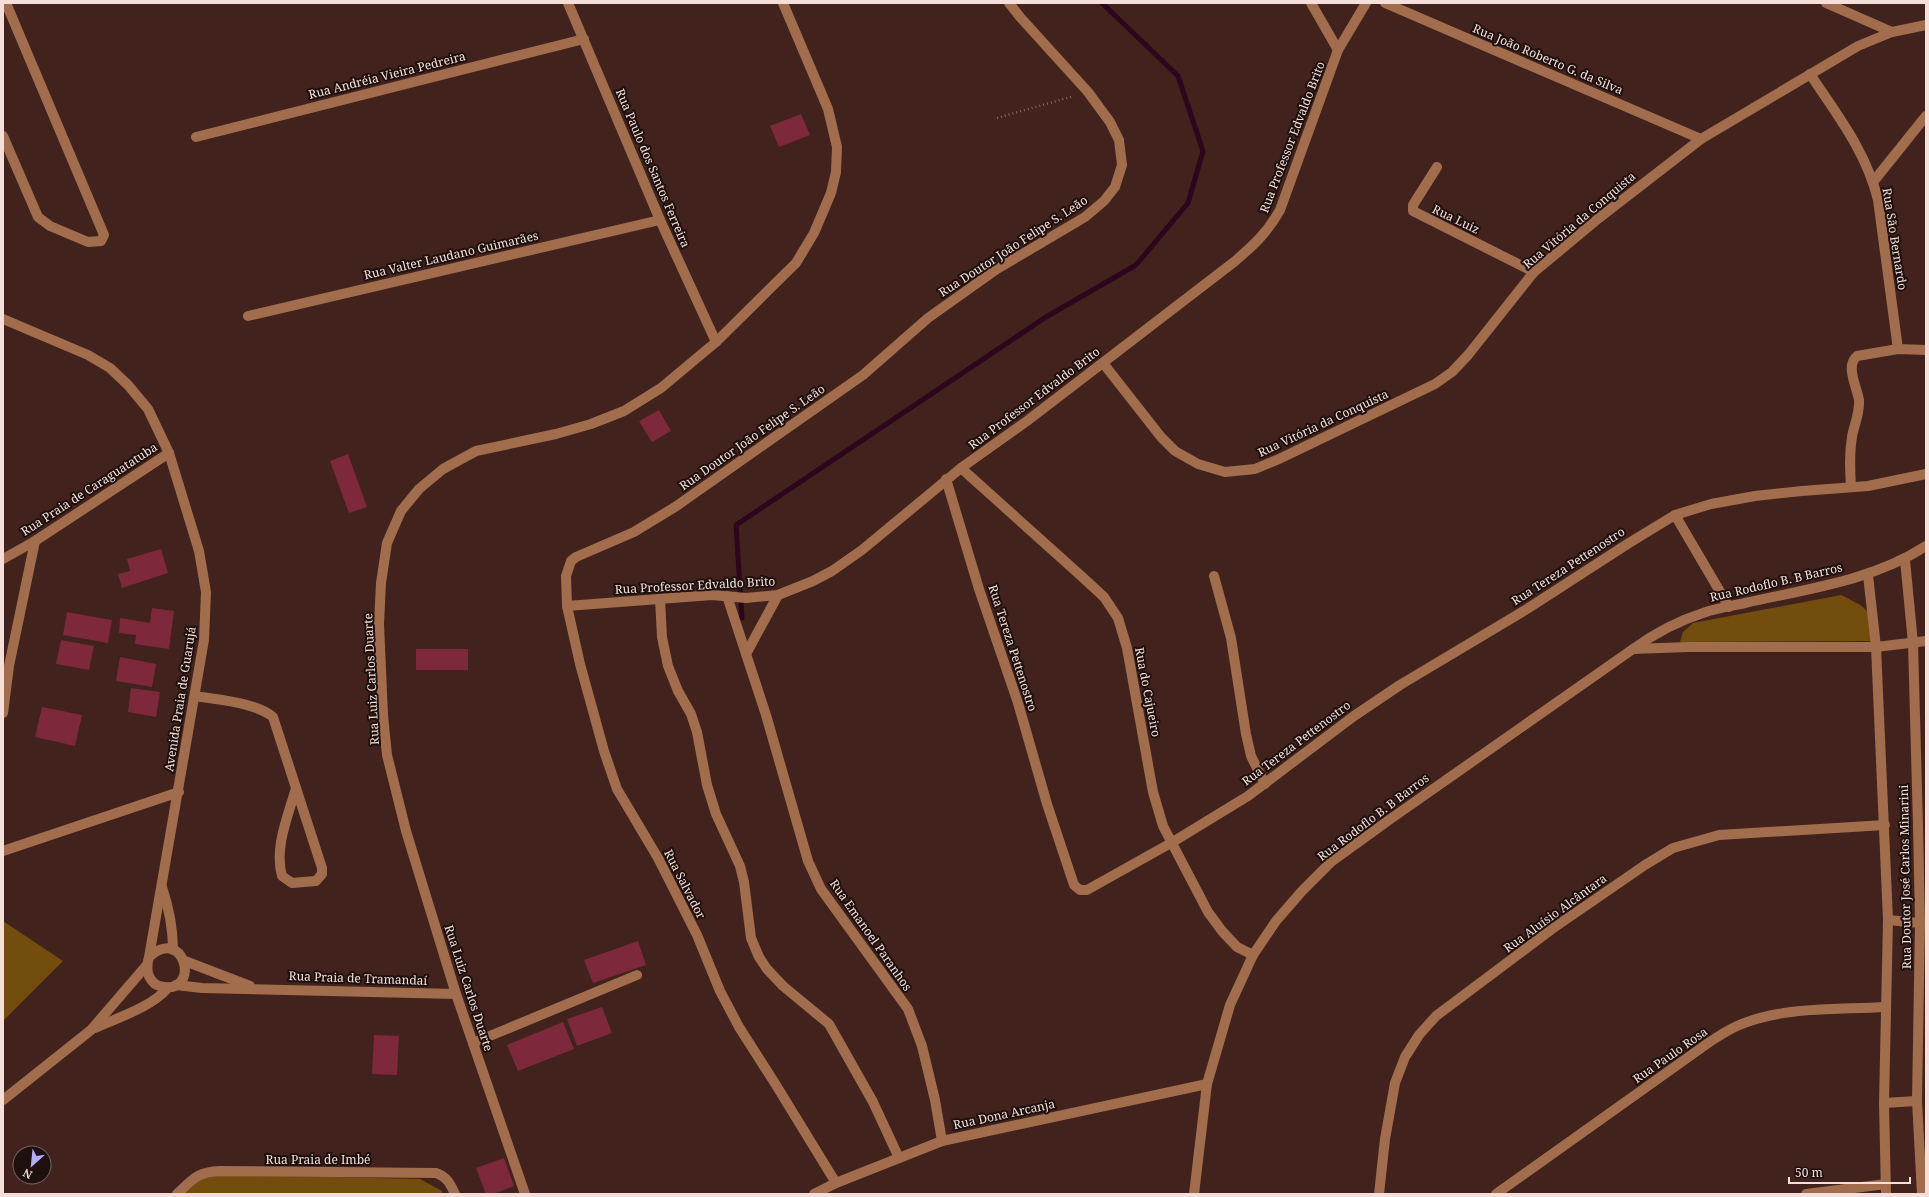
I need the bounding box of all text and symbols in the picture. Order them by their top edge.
street label: Rua João Roberto G. da Silva [1470,20,1626,98]
street label: Rua Andréia Vieira Pedreira [307,47,468,103]
street label: Rua Professor Edvaldo Brito [1255,59,1329,215]
street label: Rua Paulo dos Santos Ferreira [612,86,694,250]
street label: Rua Vitória da Conquista [1519,168,1639,272]
street label: Rua São Bernardo [1879,187,1911,291]
street label: Rua Doutor João Felipe S. Leão [935,191,1091,301]
street label: Rua Luiz [1430,200,1482,238]
street label: Rua Valter Laudano Guimarães [362,227,540,283]
street label: Rua Professor Edvaldo Brito [965,343,1103,453]
street label: Rua Doutor João Felipe S. Leão [676,380,828,494]
street label: Rua Vitória da Conquista [1255,385,1391,461]
street label: Rua Praia de Caraguatatuba [17,438,161,540]
street label: Rua Tereza Pettenostro [1508,523,1628,609]
street label: Rua Rodoflo B. B Barros [1708,558,1844,606]
street label: Rua Professor Edvaldo Brito [614,572,776,598]
street label: Rua Tereza Pettenostro [985,583,1042,713]
street label: Rua Luiz Carlos Duarte [359,613,383,745]
street label: Avenida Praia de Guarujá [160,625,200,773]
street label: Rua do Cajueiro [1131,646,1165,738]
street label: Rua Tereza Pettenostro [1238,696,1354,790]
street label: Rua Rodoflo B. B Barros [1314,769,1432,865]
street label: Rua Doutor José Carlos Minarini [1895,785,1915,969]
street label: Rua Salvador [660,846,710,922]
street label: Rua Aluísio Alcântara [1500,870,1610,956]
street label: Rua Emanoel Paranhos [826,876,916,994]
street label: Rua Luiz Carlos Duarte [441,923,497,1053]
street label: Rua Praia de Tramandaí [288,967,428,989]
street label: Rua Paulo Rosa [1629,1023,1711,1087]
street label: Rua Dona Arcanja [952,1095,1057,1133]
north arrow [12,1145,52,1185]
street label: Rua Praia de Imbé [266,1151,370,1168]
scale bar [1789,1159,1910,1185]
text: 50 m [1795,1164,1823,1181]
text: N [20,1166,35,1183]

